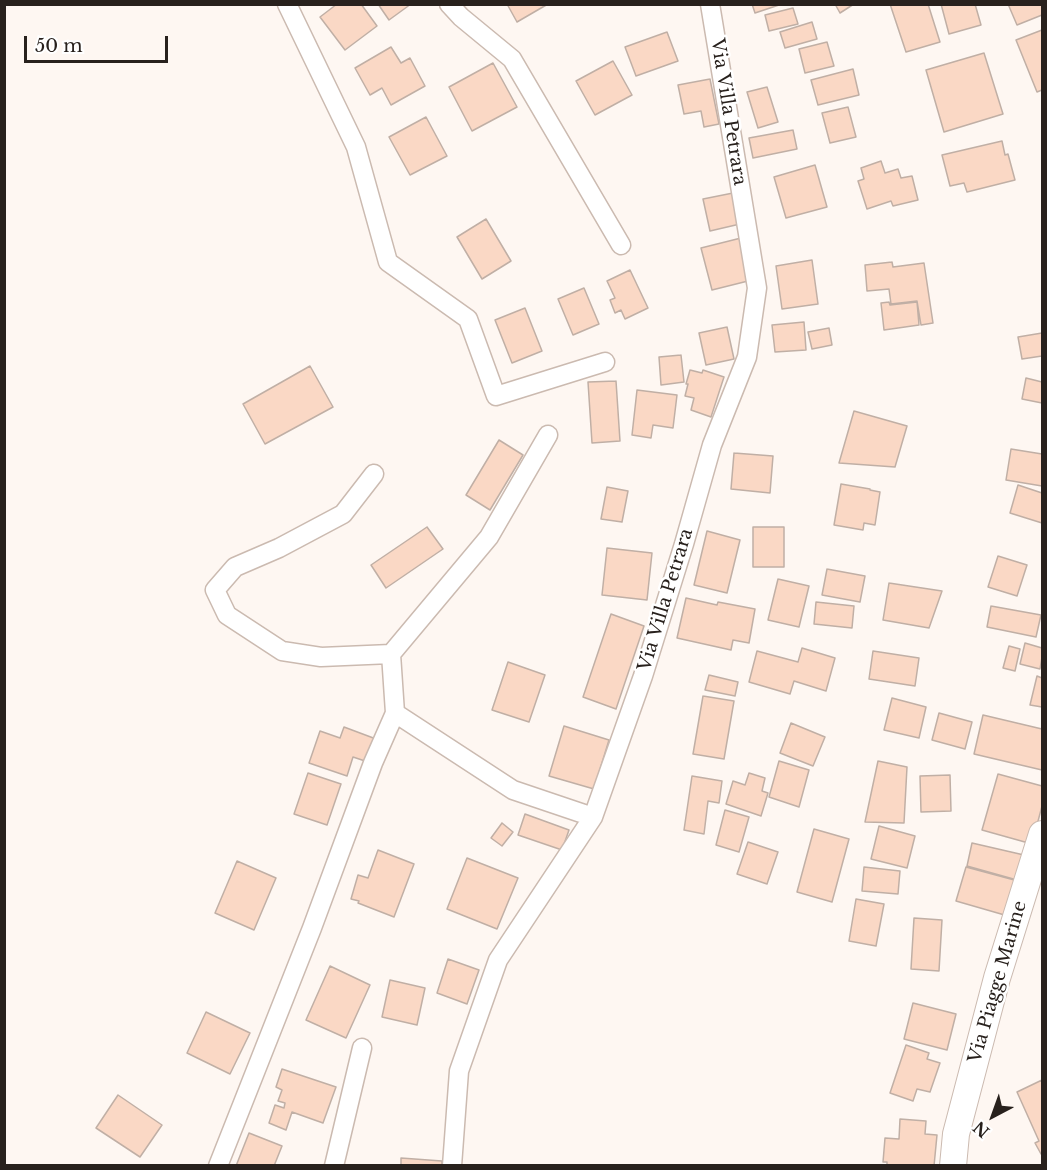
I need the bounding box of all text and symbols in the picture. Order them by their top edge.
scale bar [27,24,171,62]
text: 50 m [35,35,83,57]
street label: Via Villa Petrara [706,37,750,187]
street label: Via Villa Petrara [634,526,698,674]
street label: Via Piagge Marine [965,898,1031,1066]
north arrow [963,1086,1023,1146]
text: N [969,1117,993,1142]

